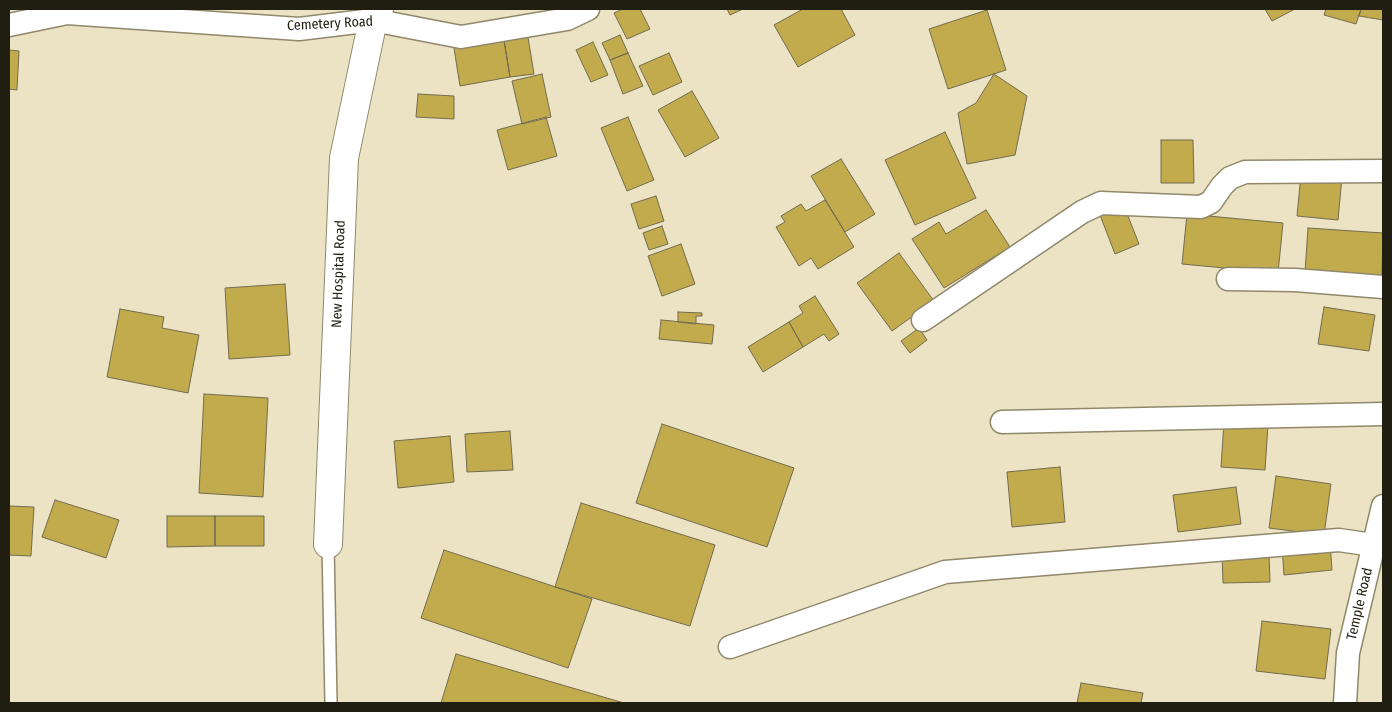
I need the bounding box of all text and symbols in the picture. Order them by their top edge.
street label: Cemetery Road [287,13,373,35]
street label: New Hospital Road [329,220,349,328]
street label: Temple Road [1344,566,1376,642]

